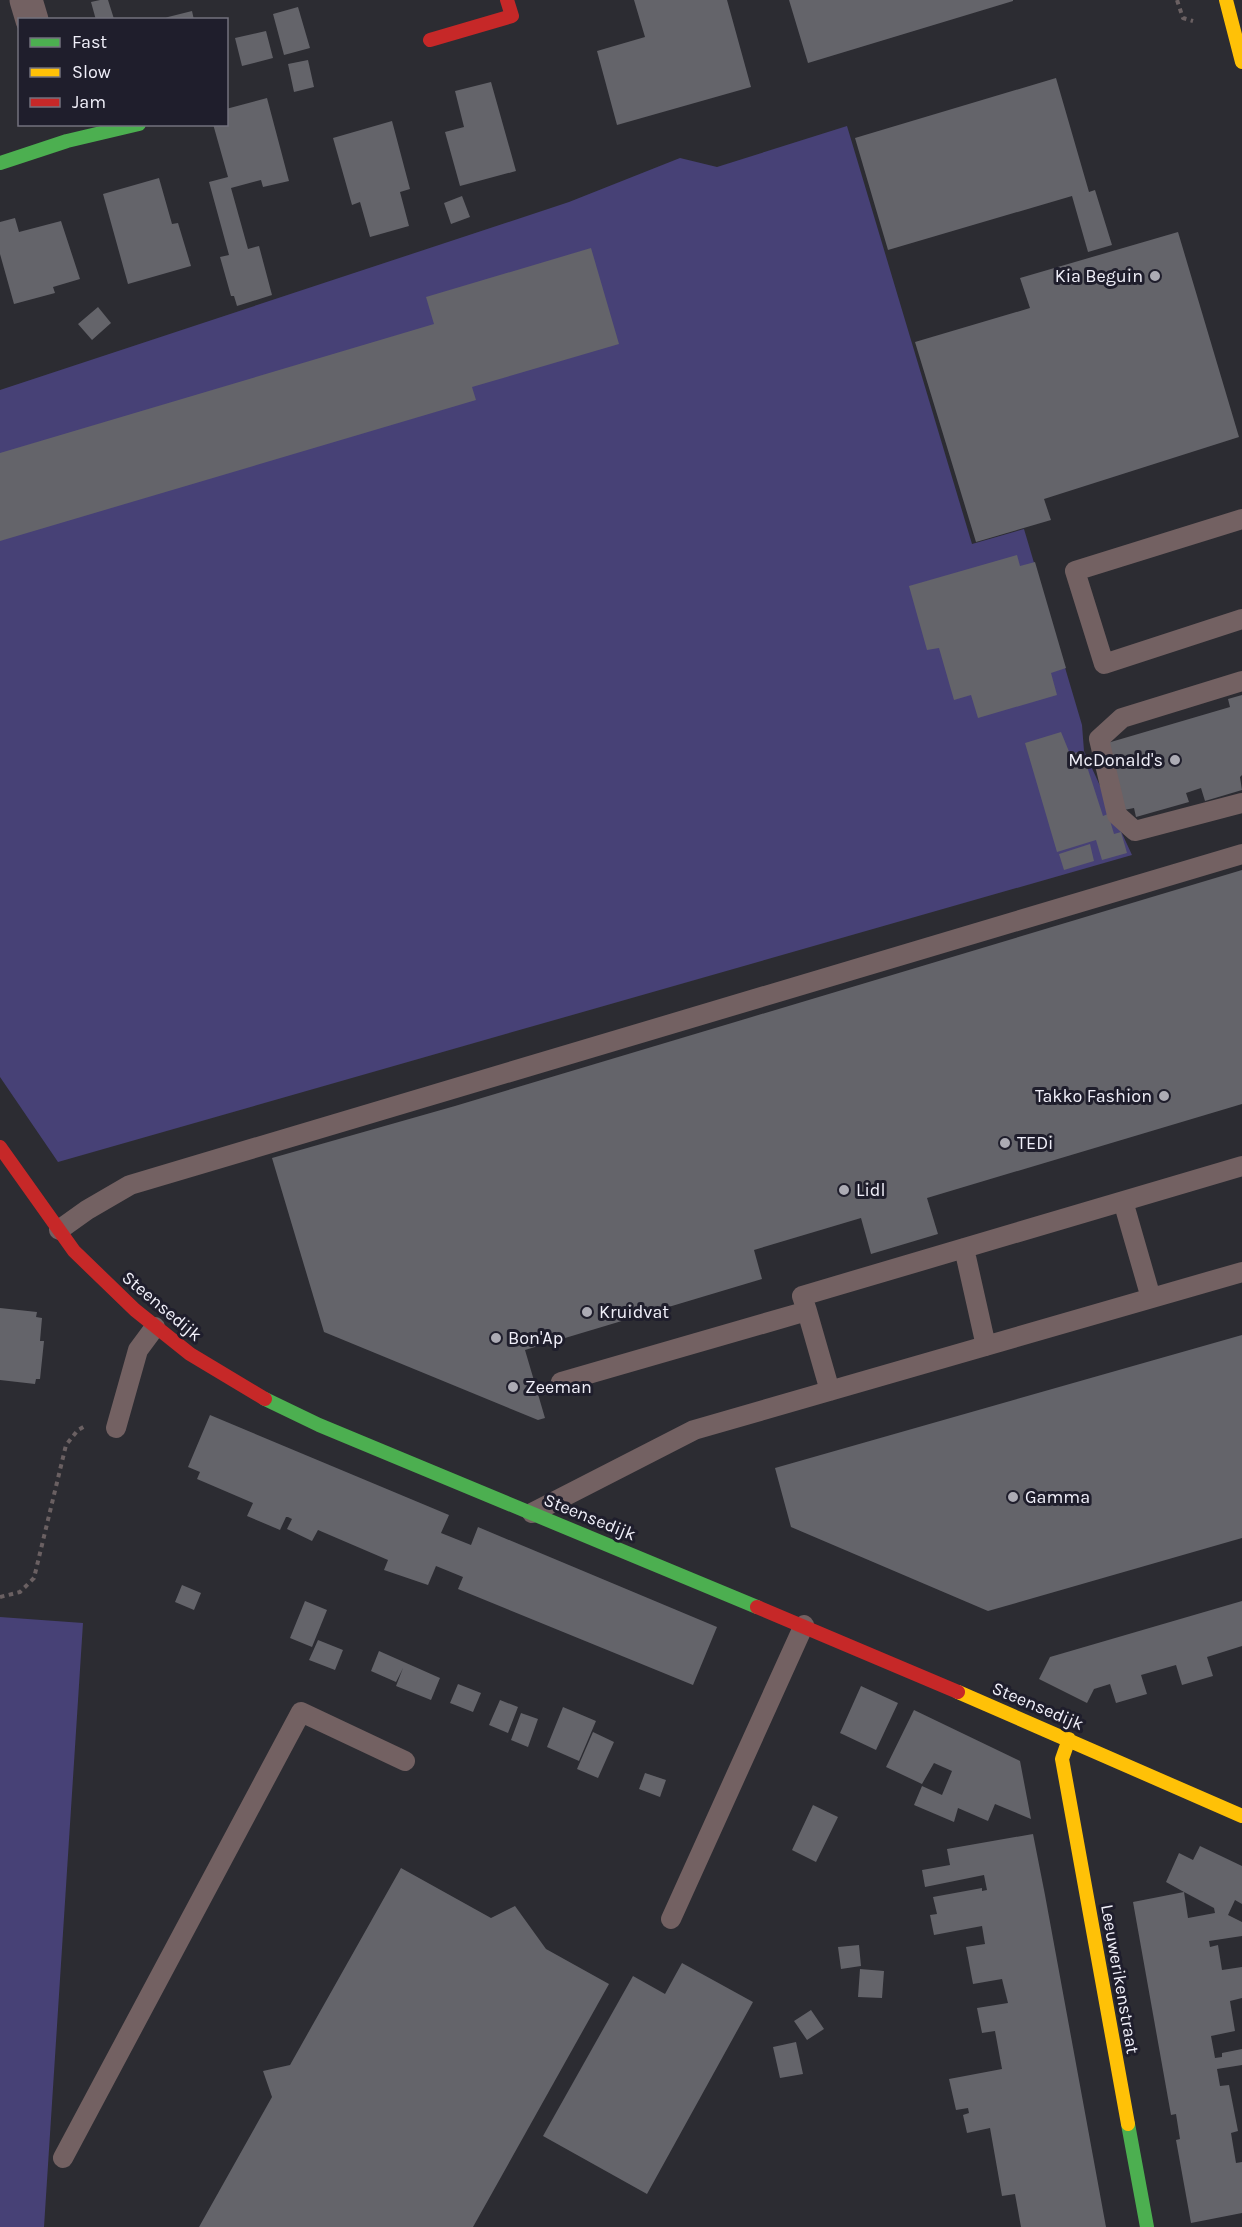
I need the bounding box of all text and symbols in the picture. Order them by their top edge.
legend [18,18,228,126]
text: Fast [72,31,107,53]
text: Slow [72,61,111,83]
text: Jam [72,91,106,113]
place label: Kia Beguin [1055,265,1143,287]
marker: Kia Beguin [1148,269,1162,283]
place label: McDonald's [1068,749,1163,771]
marker: McDonald's [1168,753,1182,767]
place label: Takko Fashion [1035,1085,1152,1107]
marker: Takko Fashion [1157,1089,1171,1103]
place label: TEDi [1017,1132,1053,1154]
marker: TEDi [998,1136,1012,1150]
place label: Lidl [856,1179,885,1201]
marker: Lidl [837,1183,851,1197]
street label: Steensedijk [118,1266,206,1346]
place label: Kruidvat [599,1301,669,1323]
marker: Kruidvat [580,1305,594,1319]
place label: Bon'Ap [508,1327,563,1349]
marker: Bon'Ap [489,1331,503,1345]
place label: Zeeman [525,1376,592,1398]
marker: Zeeman [506,1380,520,1394]
place label: Gamma [1025,1486,1090,1508]
street label: Steensedijk [541,1489,639,1545]
marker: Gamma [1006,1490,1020,1504]
street label: Steensedijk [989,1677,1087,1735]
street label: Leeuwerikenstraat [1096,1902,1144,2056]

